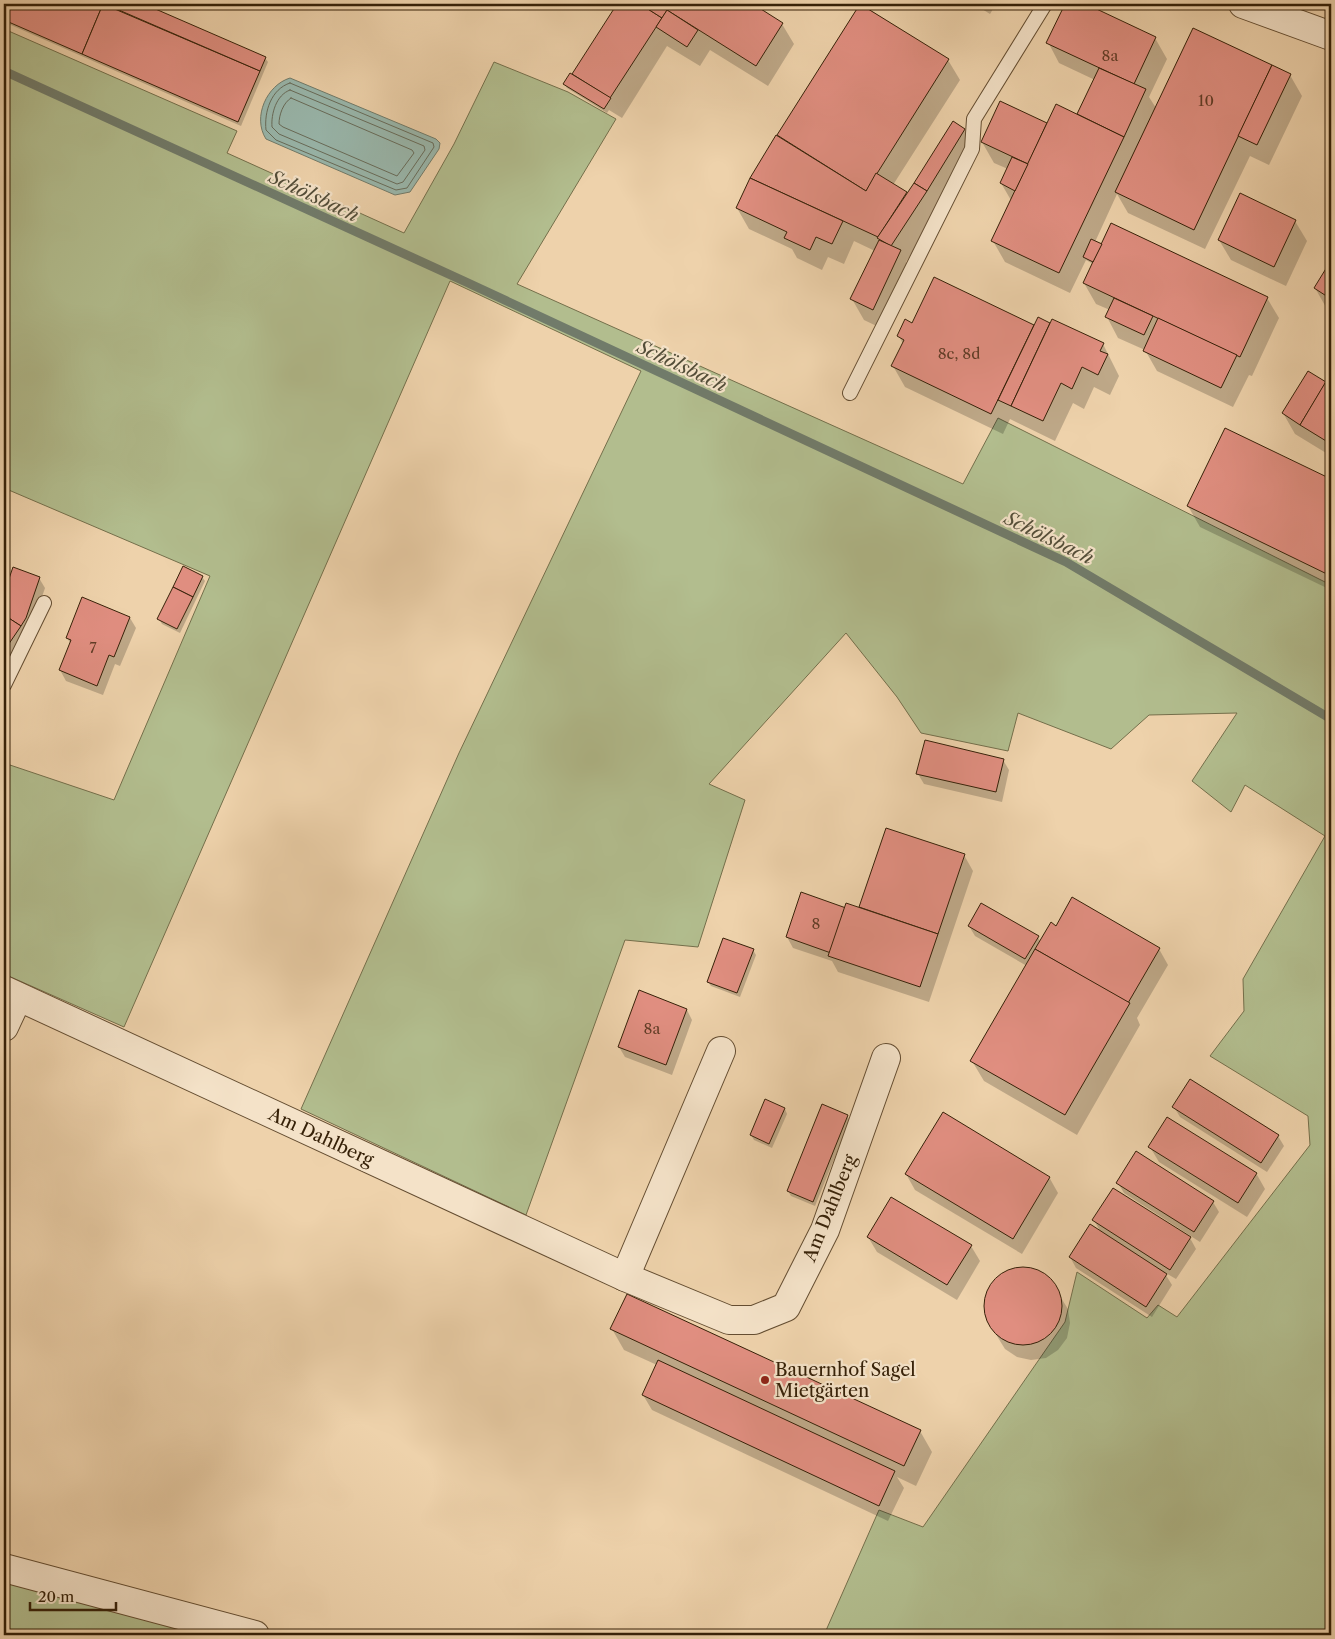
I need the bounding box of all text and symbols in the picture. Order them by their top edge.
house number: 8a [1102,46,1118,65]
house number: 10 [1198,91,1214,110]
water label: Schölsbach [265,165,363,227]
water label: Schölsbach [633,335,731,397]
house number: 8c, 8d [938,344,980,363]
water label: Schölsbach [1000,506,1097,569]
house number: 7 [89,638,97,657]
house number: 8 [812,914,821,933]
house number: 8a [644,1019,660,1038]
street label: Am Dahlberg [264,1103,378,1171]
street label: Am Dahlberg [798,1151,862,1266]
place label: Bauernhof Sagel Mietgärten [775,1359,916,1402]
marker: Bauernhof Sagel Mietgärten [759,1374,771,1386]
scale bar [30,1579,116,1611]
text: 20 m [38,1587,74,1606]

